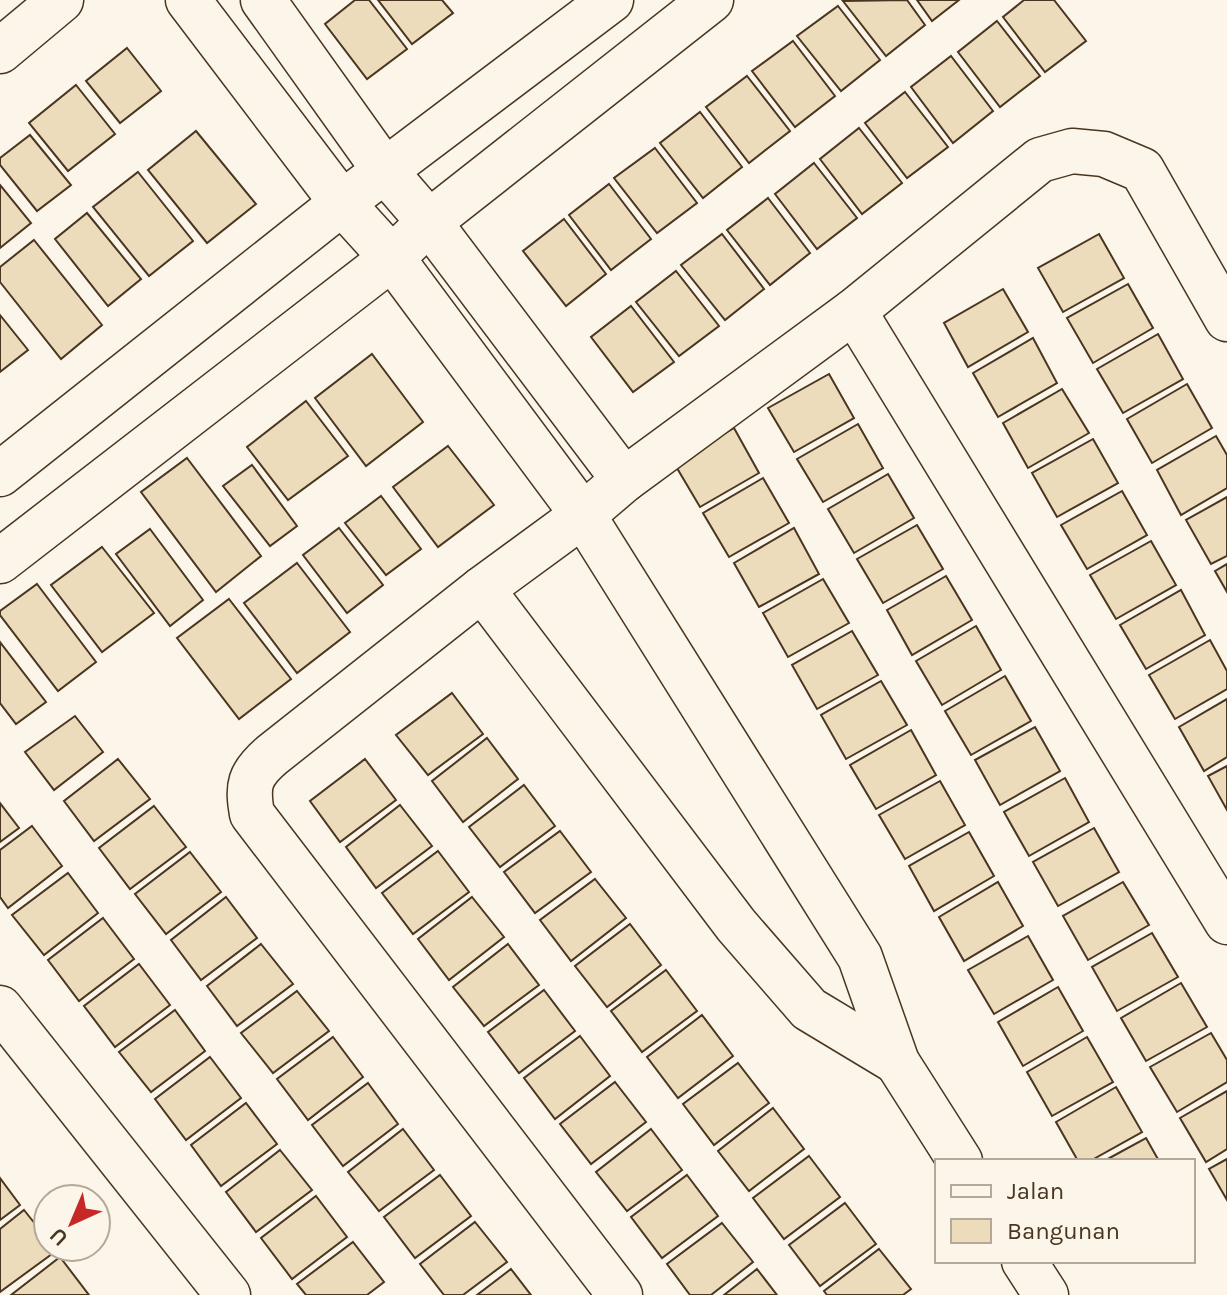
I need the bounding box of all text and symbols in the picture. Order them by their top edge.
legend [935,1159,1195,1263]
text: Jalan [1007,1177,1064,1205]
north arrow [32,1183,112,1263]
text: Bangunan [1007,1217,1120,1245]
text: U [44,1222,73,1251]

